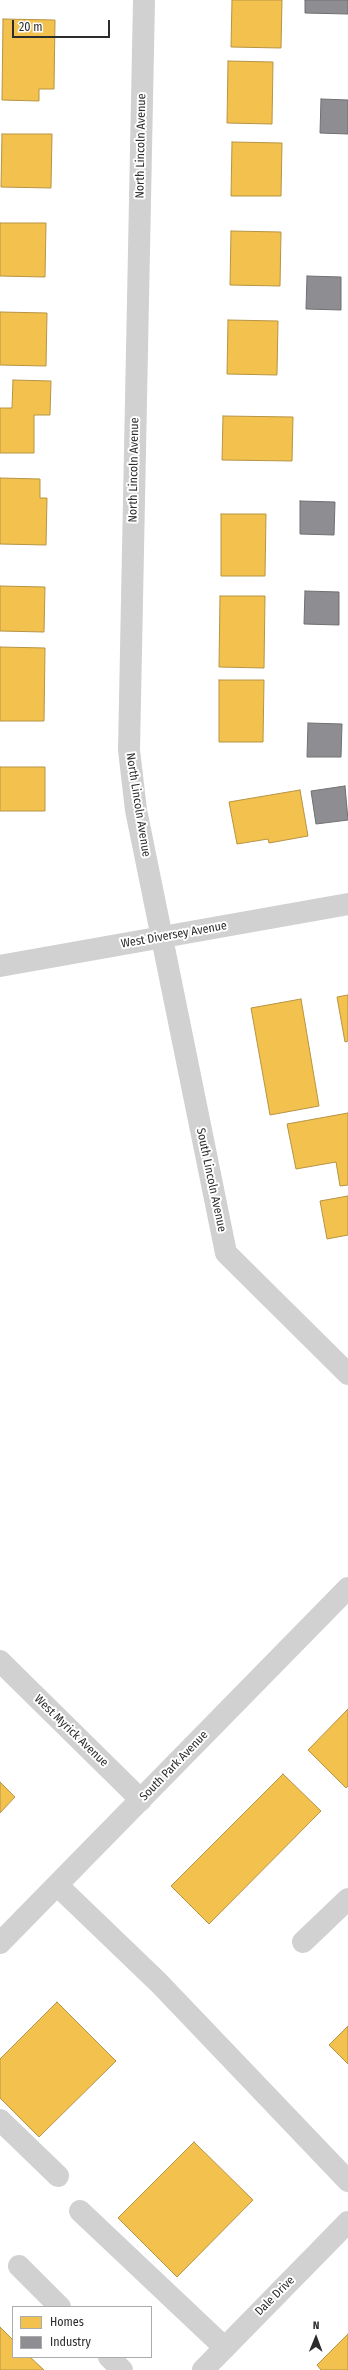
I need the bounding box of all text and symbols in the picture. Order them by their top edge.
scale bar [14,12,112,38]
text: 20 m [19,20,43,34]
street label: North Lincoln Avenue [133,93,149,199]
street label: North Lincoln Avenue [126,417,142,523]
street label: North Lincoln Avenue [123,752,153,858]
street label: West Diversey Avenue [120,919,228,951]
street label: South Lincoln Avenue [193,1127,229,1233]
street label: West Myrick Avenue [31,1692,111,1770]
street label: South Park Avenue [137,1728,211,1804]
street label: Dale Drive [252,2273,298,2319]
legend [12,2306,152,2358]
text: Homes [50,2315,84,2329]
north arrow [296,2318,336,2358]
text: N [313,2319,320,2332]
text: Industry [50,2335,91,2349]

